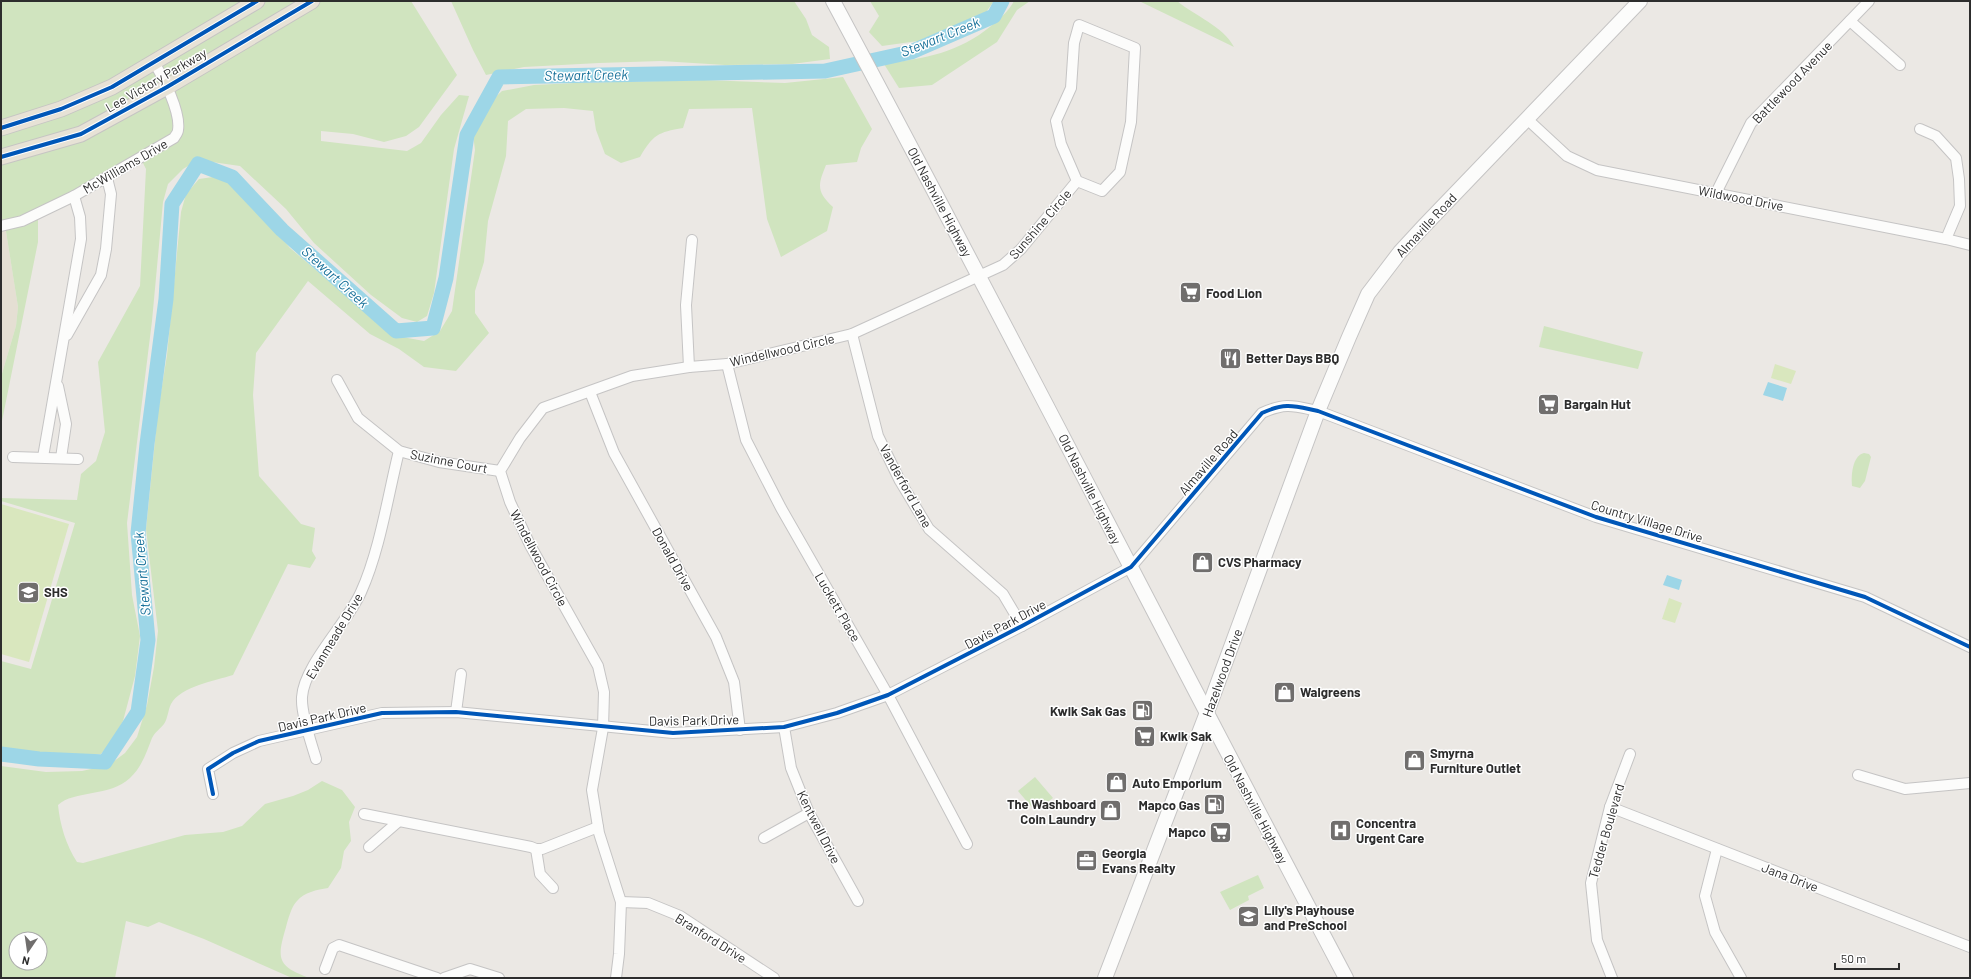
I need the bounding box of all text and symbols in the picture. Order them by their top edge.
water label: Stewart Creek [898,13,982,60]
street label: Battlewood Avenue [1749,37,1835,126]
street label: Lee Victory Parkway [103,45,209,115]
water label: Stewart Creek [544,65,628,84]
street label: McWilliams Drive [80,135,170,197]
street label: Old Nashville Highway [904,144,976,260]
street label: Wildwood Drive [1697,182,1785,214]
street label: Sunshine Circle [1005,186,1075,262]
street label: Almaville Road [1392,190,1460,260]
water label: Stewart Creek [299,242,372,311]
supermarket icon: Food Lion [1178,280,1204,306]
place label: Food Lion [1206,285,1262,301]
street label: Windellwood Circle [728,330,836,370]
restaurant icon: Better Days BBQ [1217,345,1243,371]
place label: Better Days BBQ [1246,350,1339,366]
supermarket icon: Bargain Hut [1536,391,1562,417]
place label: Bargain Hut [1564,396,1631,412]
street label: Almaville Road [1175,426,1241,498]
street label: Old Nashville Highway [1055,431,1125,547]
street label: Vanderford Lane [876,442,936,531]
street label: Suzinne Court [409,446,489,476]
street label: Country Village Drive [1589,496,1705,546]
street label: Windellwood Circle [507,507,571,609]
street label: Donald Drive [649,524,697,594]
water label: Stewart Creek [129,531,154,617]
shop icon: CVS Pharmacy [1190,549,1216,575]
place label: CVS Pharmacy [1218,554,1302,570]
street label: Luckett Place [812,570,864,645]
school or university icon: SHS [15,579,41,605]
place label: SHS [44,584,68,600]
street label: Evanmeade Drive [302,590,366,682]
street label: Davis Park Drive [962,596,1049,652]
street label: Hazelwood Drive [1199,627,1245,719]
shop icon: Walgreens [1272,679,1298,705]
place label: Walgreens [1300,684,1361,700]
fuel station icon: Kwik Sak Gas [1129,698,1155,724]
street label: Davis Park Drive [276,699,368,735]
place label: Kwik Sak Gas [1050,703,1126,719]
street label: Davis Park Drive [649,711,739,729]
supermarket icon: Kwik Sak [1131,723,1157,749]
place label: Kwik Sak [1160,728,1212,744]
place label: Smyrna Furniture Outlet [1430,745,1521,776]
shop icon: Smyrna Furniture Outlet [1401,747,1427,773]
street label: Old Nashville Highway [1220,751,1292,867]
shop icon: Auto Emporium [1103,770,1129,796]
place label: Auto Emporium [1132,775,1222,791]
street label: Tedder Boulevard [1585,782,1627,880]
street label: Kentwell Drive [794,788,844,866]
fuel station icon: Mapco Gas [1202,792,1228,818]
place label: The Washboard Coin Laundry [1007,796,1096,827]
place label: Mapco Gas [1138,797,1200,813]
shop icon: The Washboard Coin Laundry [1098,798,1124,824]
place label: Concentra Urgent Care [1356,815,1424,846]
hospital icon: Concentra Urgent Care [1328,817,1354,843]
supermarket icon: Mapco [1208,819,1234,845]
place label: Mapco [1168,824,1206,840]
place label: Georgia Evans Realty [1102,845,1176,876]
office icon: Georgia Evans Realty [1073,847,1099,873]
street label: Jana Drive [1759,859,1821,895]
place label: Lily's Playhouse and PreSchool [1264,902,1355,933]
school or university icon: Lily's Playhouse and PreSchool [1236,904,1262,930]
street label: Branford Drive [672,910,750,966]
north arrow [8,931,48,971]
scale bar [1835,945,1899,971]
text: 50 m [1841,951,1866,965]
text: N [21,954,31,968]

